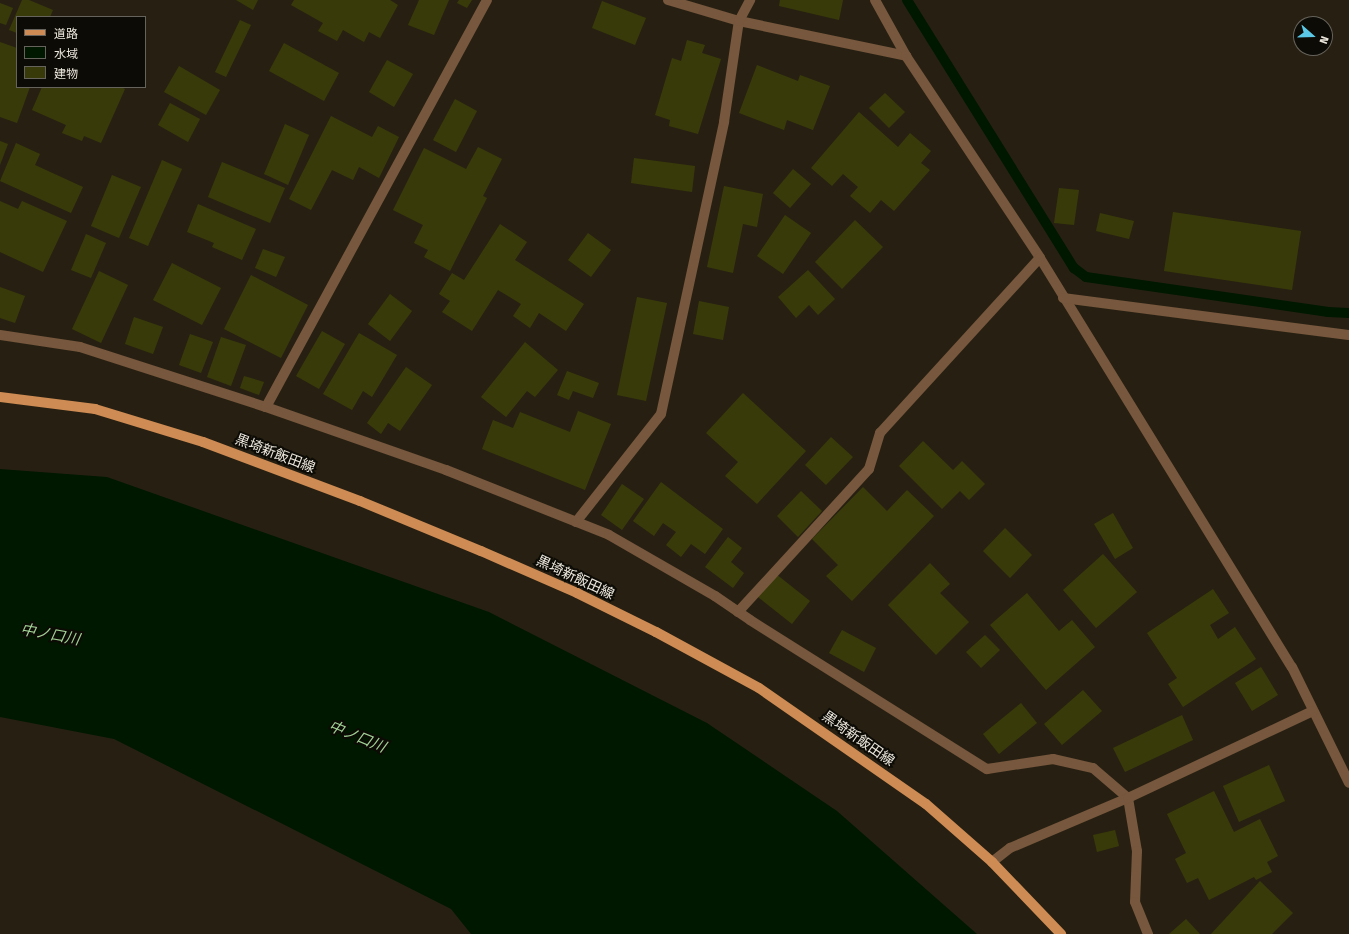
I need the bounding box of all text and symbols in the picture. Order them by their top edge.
legend [16,16,146,88]
north arrow [1293,16,1333,56]
text: 道路 [54,27,78,41]
text: N [1316,34,1331,46]
text: 水域 [54,47,78,61]
text: 建物 [54,67,78,81]
street label: 黒埼新飯田線 [233,431,317,477]
street label: 黒埼新飯田線 [533,553,617,603]
water label: 中ノ口川 [19,621,81,649]
street label: 黒埼新飯田線 [819,708,897,770]
water label: 中ノ口川 [326,717,388,757]

